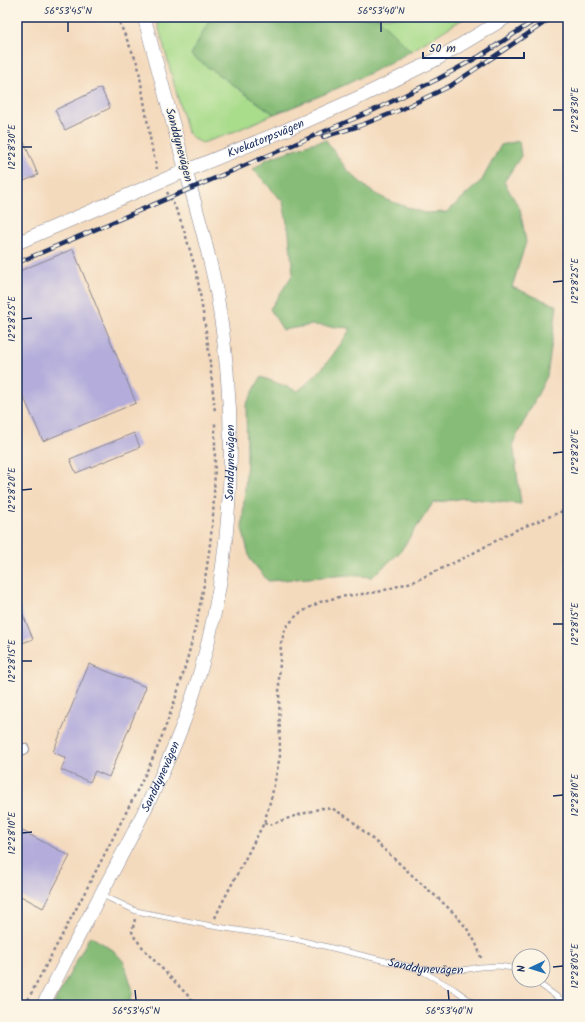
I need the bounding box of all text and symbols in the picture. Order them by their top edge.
text: 56°53'45"N [44,3,92,19]
text: 56°53'40"N [357,3,405,19]
scale bar [423,34,524,60]
text: 50 m [429,39,456,58]
text: 12°28'30"E [567,86,583,133]
street label: Sanddynevägen [160,106,198,184]
street label: Kvekatorpsvägen [224,113,307,162]
text: 12°28'30"E [4,123,20,170]
text: 12°28'25"E [567,257,583,304]
text: 12°28'25"E [4,295,20,342]
street label: Sanddynevägen [219,424,240,501]
text: 12°28'20"E [567,428,583,475]
text: 12°28'20"E [4,466,20,513]
text: 12°28'15"E [567,601,583,646]
text: 12°28'15"E [4,638,20,683]
street label: Sanddynevägen [136,738,185,815]
text: 12°28'10"E [567,772,583,816]
text: 12°28'10"E [4,810,20,854]
text: 12°28'05"E [567,942,583,989]
north arrow [511,948,551,988]
street label: Sanddynevägen [386,952,464,980]
text: N [513,964,531,973]
text: 56°53'45"N [112,1003,160,1019]
text: 56°53'40"N [425,1003,473,1019]

